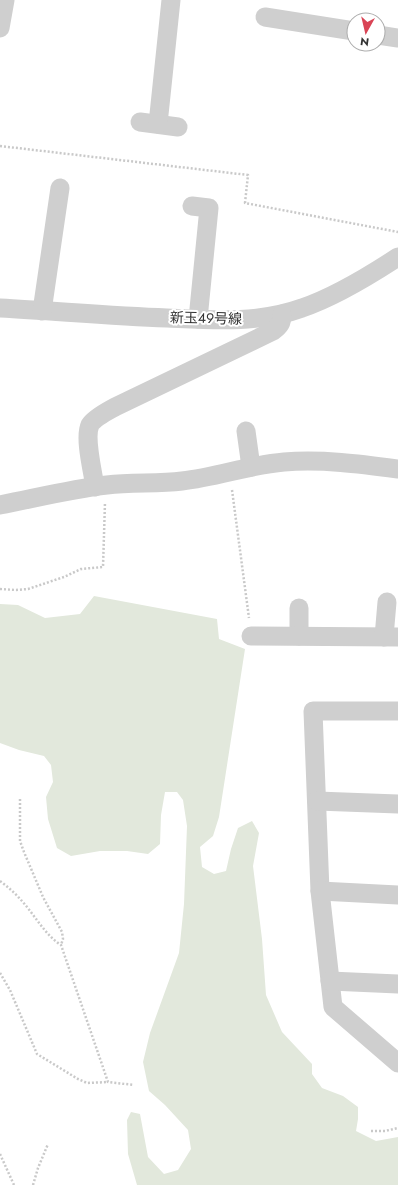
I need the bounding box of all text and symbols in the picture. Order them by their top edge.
north arrow [346,12,386,52]
text: N [359,33,370,50]
street label: 新玉49号線 [170,307,242,329]

